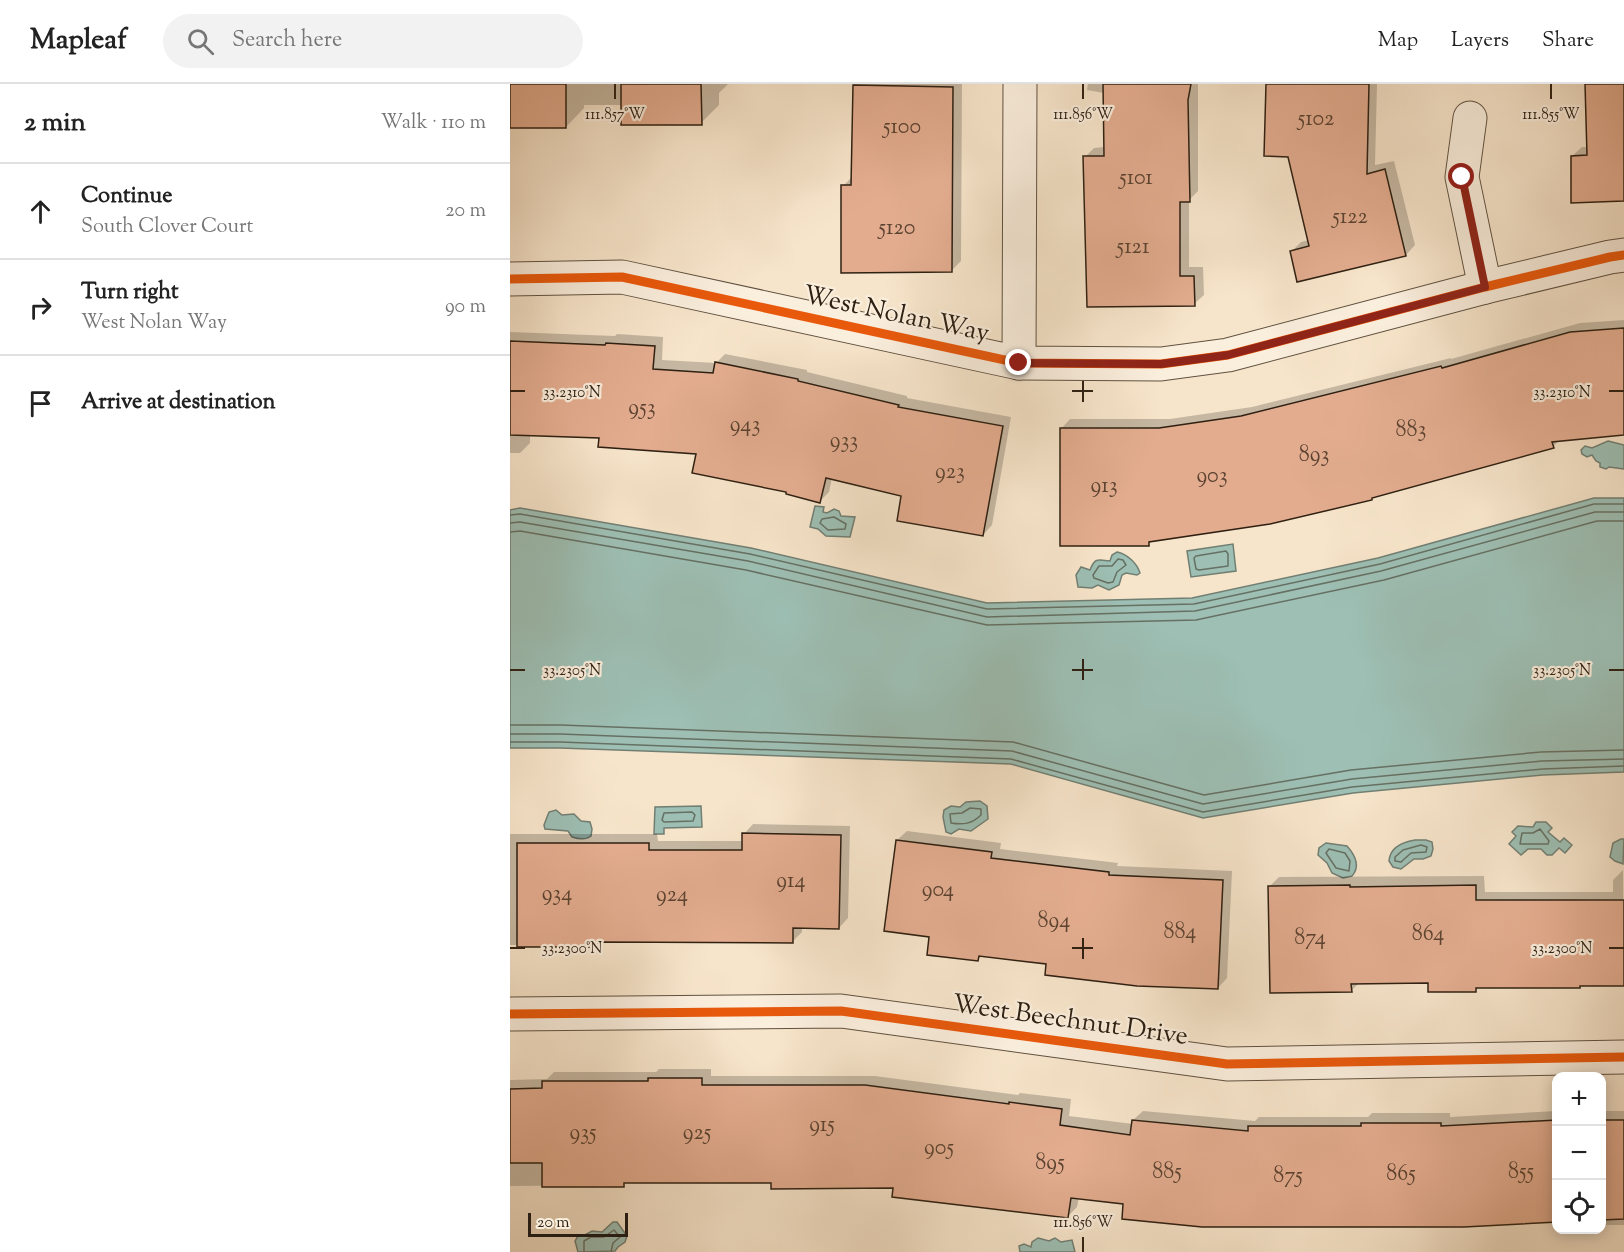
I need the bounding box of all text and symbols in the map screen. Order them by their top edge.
search box [163,14,583,68]
text: Mapleaf [30,21,127,61]
icon: search [184,25,217,58]
text: Search here [232,25,342,57]
text: Map [1378,26,1418,56]
text: Layers [1451,26,1509,56]
text: Share [1542,26,1594,56]
house number: 5102 [1296,104,1334,136]
text: 2 min [24,105,86,142]
text: 111.857°W [585,105,645,126]
text: 111.856°W [1053,105,1113,126]
text: 111.855°W [1522,105,1580,126]
text: Walk · 110 m [381,109,486,138]
house number: 5100 [881,112,921,144]
house number: 5101 [1117,163,1153,195]
route start [1448,163,1474,189]
text: Continue [81,181,172,213]
icon: ahead [24,195,57,228]
text: 20 m [445,197,486,226]
house number: 5122 [1330,202,1368,234]
text: South Clover Court [81,213,253,242]
house number: 5120 [877,213,915,245]
house number: 5121 [1115,232,1150,264]
text: Turn right [81,277,178,309]
street label: West Nolan Way [799,277,993,353]
icon: right [24,291,57,324]
text: 90 m [445,293,486,322]
text: West Nolan Way [81,309,227,338]
route end [1005,349,1031,375]
text: 33.2310°N [543,383,601,404]
text: 33.2310°N [1533,383,1591,404]
icon: arrive [24,387,57,420]
text: Arrive at destination [81,387,276,419]
house number: 953 [628,393,656,425]
house number: 943 [730,410,760,442]
house number: 883 [1396,415,1426,447]
house number: 933 [830,426,858,458]
house number: 893 [1299,440,1329,472]
house number: 923 [935,457,965,489]
house number: 903 [1196,461,1228,493]
house number: 913 [1090,471,1118,503]
text: 33.2305°N [543,661,601,682]
text: 33.2305°N [1533,661,1591,682]
house number: 914 [776,866,806,898]
house number: 904 [922,875,954,907]
house number: 934 [542,879,572,911]
house number: 924 [656,880,688,912]
house number: 894 [1038,906,1070,938]
house number: 884 [1164,917,1196,949]
house number: 864 [1412,919,1444,951]
house number: 874 [1294,923,1326,955]
text: 33.2300°N [542,939,602,960]
text: 33.2300°N [1532,939,1592,960]
street label: West Beechnut Drive [950,986,1190,1056]
map controls [1552,1072,1606,1234]
button: + [1552,1072,1606,1126]
house number: 915 [809,1110,835,1142]
house number: 935 [569,1118,597,1150]
house number: 925 [683,1118,712,1150]
button: − [1552,1126,1606,1180]
house number: 905 [924,1133,954,1165]
house number: 895 [1035,1148,1065,1180]
house number: 885 [1152,1157,1182,1189]
house number: 855 [1508,1157,1535,1189]
house number: 865 [1386,1159,1416,1191]
house number: 875 [1273,1161,1303,1193]
button: locate [1552,1180,1606,1234]
scale bar [528,1210,628,1238]
text: 20 m [537,1212,570,1235]
text: 111.856°W [1053,1213,1113,1234]

